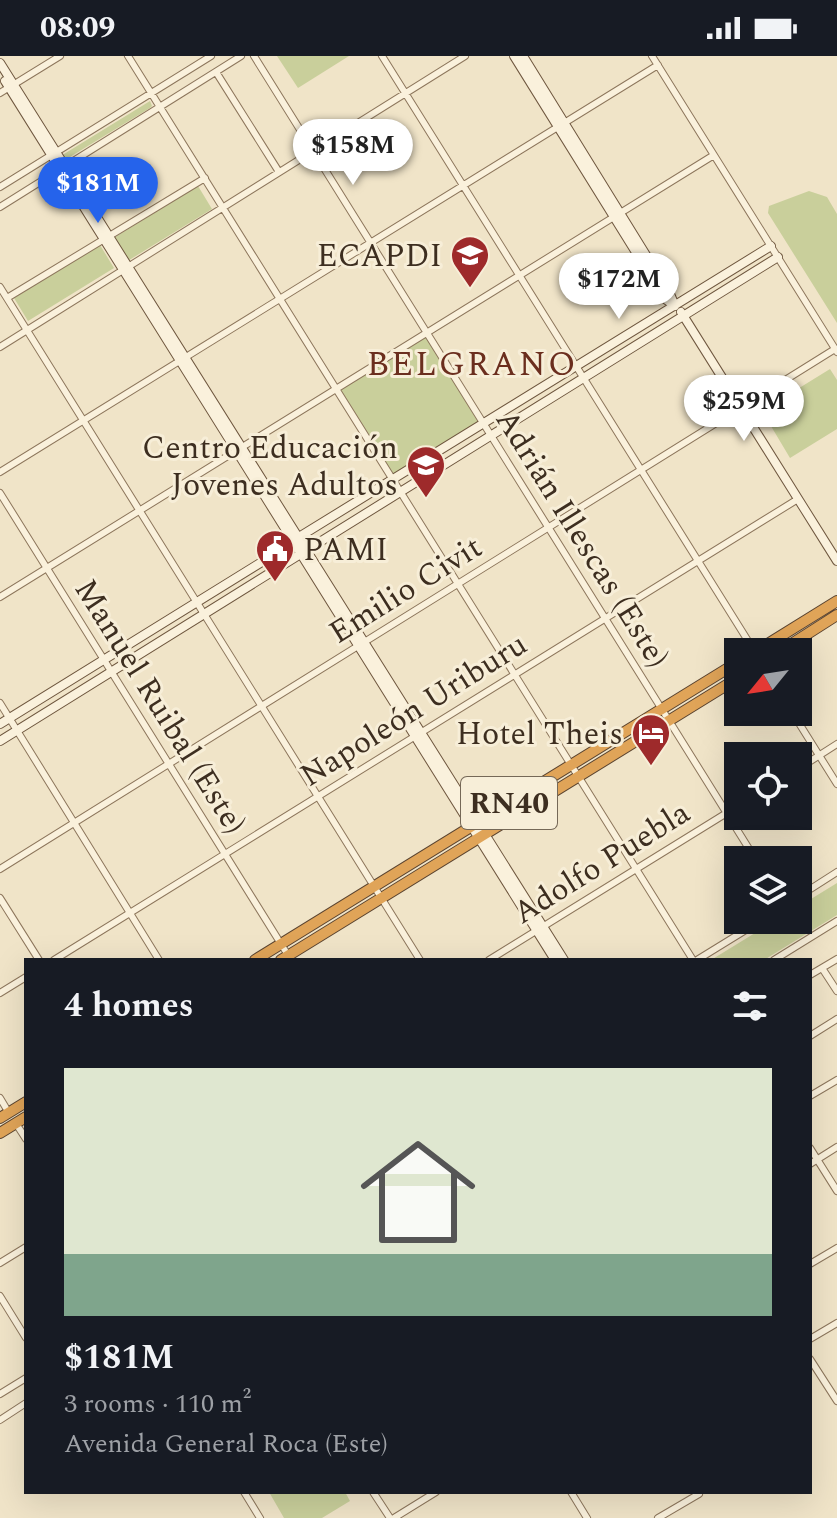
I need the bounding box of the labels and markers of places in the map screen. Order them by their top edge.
pin: $158M [297,119,409,187]
pin: $181M [42,157,154,225]
place label: ECAPDI [317,232,442,281]
school or university icon: ECAPDI [449,234,491,289]
pin: $172M [563,253,675,321]
pin: $259M [688,375,800,443]
place label: Centro Educación Jovenes Adultos [142,424,398,510]
school or university icon: Centro Educación Jovenes Adultos [405,444,447,499]
place label: PAMI [303,526,388,575]
public building icon: PAMI [254,528,296,583]
place label: Hotel Theis [456,710,623,759]
hotel icon: Hotel Theis [630,712,672,767]

